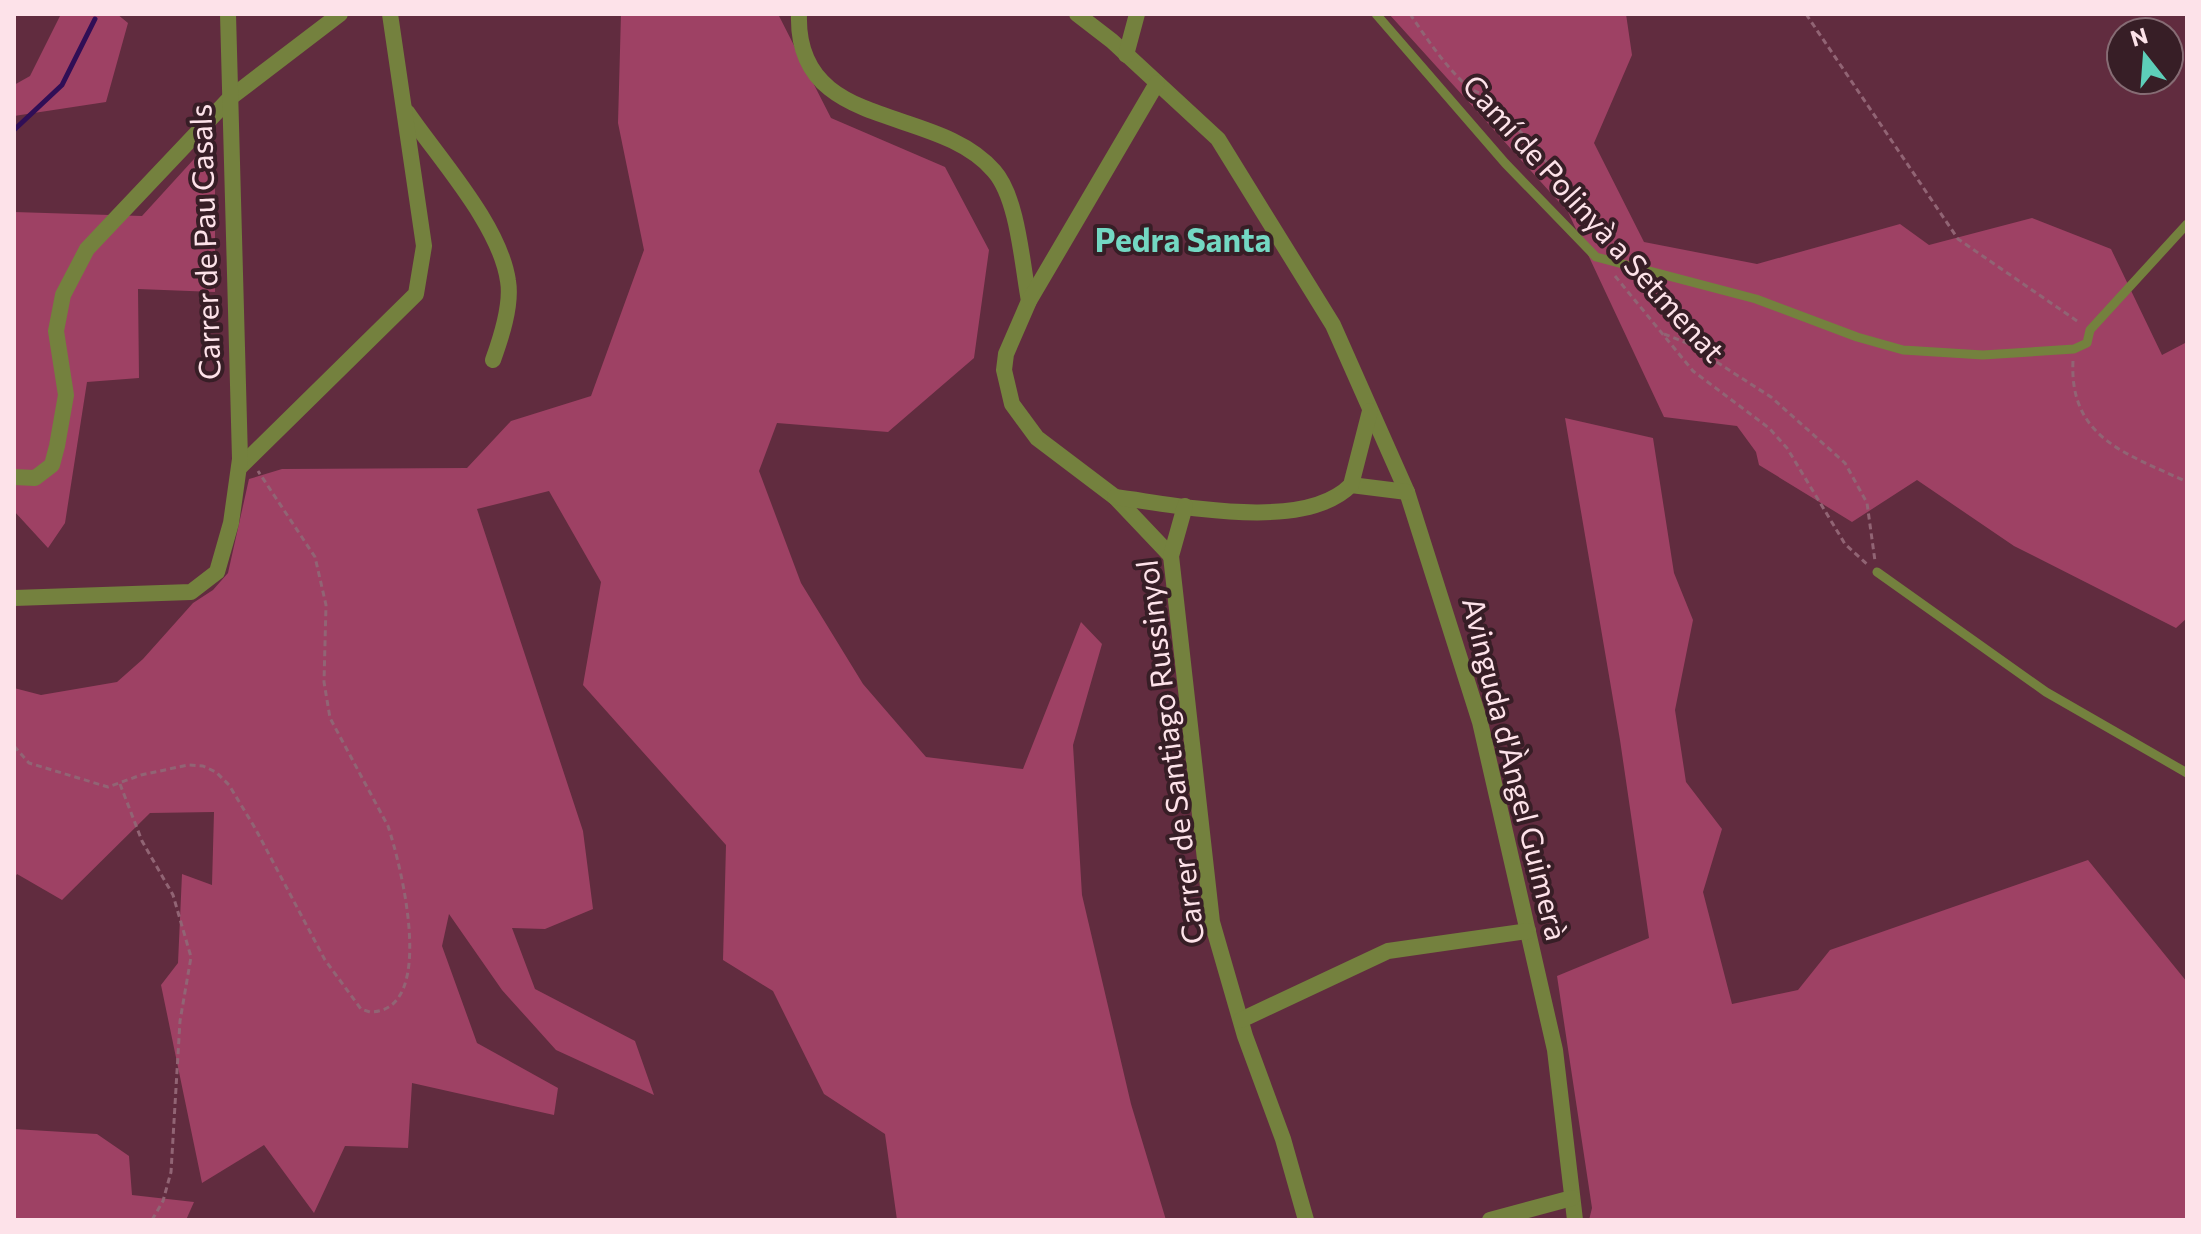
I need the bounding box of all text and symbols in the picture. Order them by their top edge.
north arrow [2105,16,2185,96]
text: N [2127,21,2151,52]
street label: Camí de Polinyà a Setmenat [1456,66,1734,369]
street label: Carrer de Pau Casals [180,104,227,381]
district label: Pedra Santa [1095,219,1271,259]
street label: Carrer de Santiago Russinyol [1127,558,1210,947]
street label: Avinguda d'Àngel Guimerà [1456,593,1577,944]

